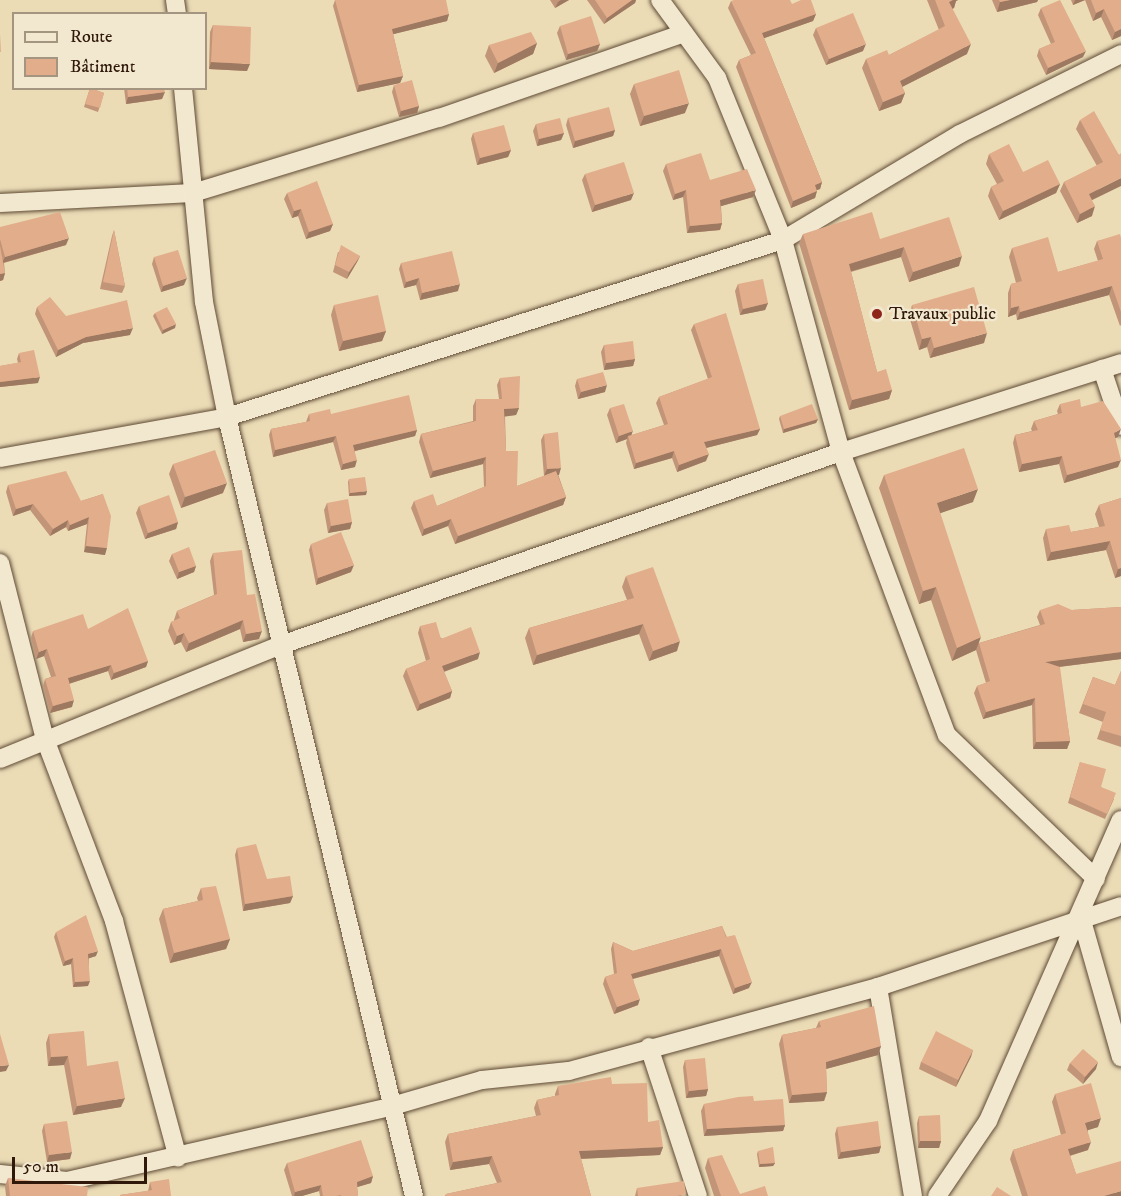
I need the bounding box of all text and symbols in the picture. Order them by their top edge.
legend [12,12,207,90]
text: Route [70,26,113,48]
text: Bâtiment [70,56,135,78]
place label: Travaux public [889,303,996,325]
marker: Travaux public [870,307,884,321]
scale bar [15,1145,150,1183]
text: 50 m [23,1156,59,1178]

